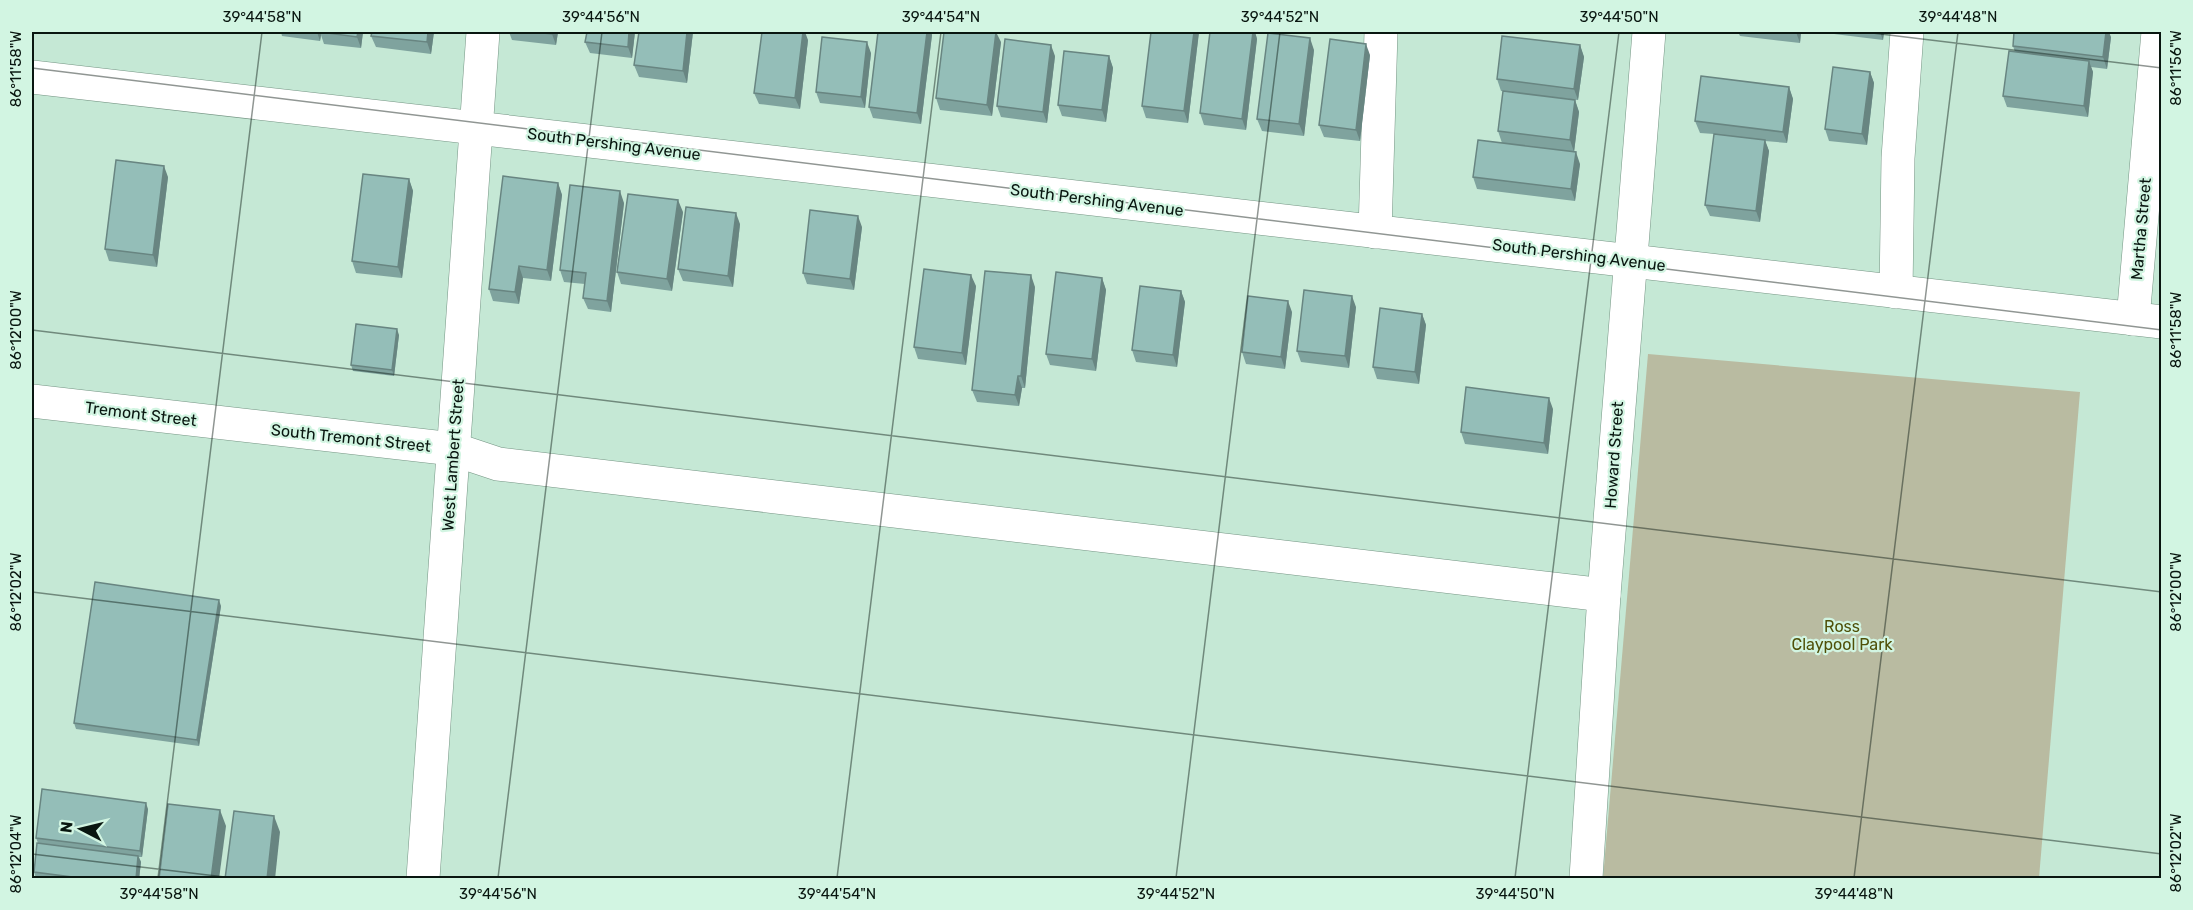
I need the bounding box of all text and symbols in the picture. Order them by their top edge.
text: 39°44'58"N [222,8,302,26]
text: 39°44'56"N [562,8,640,26]
text: 39°44'54"N [902,8,980,26]
text: 39°44'52"N [1241,8,1319,26]
text: 39°44'50"N [1579,8,1659,26]
text: 39°44'48"N [1919,8,1997,26]
text: 86°11'56"W [2167,30,2185,106]
text: 86°11'58"W [7,31,25,107]
street label: South Pershing Avenue [526,124,702,164]
street label: Martha Street [2127,177,2155,281]
street label: South Pershing Avenue [1009,180,1185,220]
street label: South Pershing Avenue [1491,235,1667,275]
text: 86°12'00"W [7,290,25,370]
text: 86°11'58"W [2167,292,2185,368]
street label: West Lambert Street [438,378,468,532]
street label: Tremont Street [84,398,198,430]
street label: Howard Street [1601,401,1627,509]
street label: South Tremont Street [270,420,432,456]
text: 86°12'00"W [2167,552,2185,632]
text: 86°12'02"W [7,553,25,631]
park label: Ross Claypool Park [1791,617,1893,654]
north arrow [51,799,111,859]
text: 86°12'04"W [7,814,25,894]
text: 86°12'02"W [2167,814,2185,892]
text: N [56,820,77,834]
text: 39°44'58"N [119,885,199,903]
text: 39°44'56"N [459,885,537,903]
text: 39°44'54"N [798,885,876,903]
text: 39°44'52"N [1137,885,1215,903]
text: 39°44'50"N [1475,885,1555,903]
text: 39°44'48"N [1815,885,1893,903]

